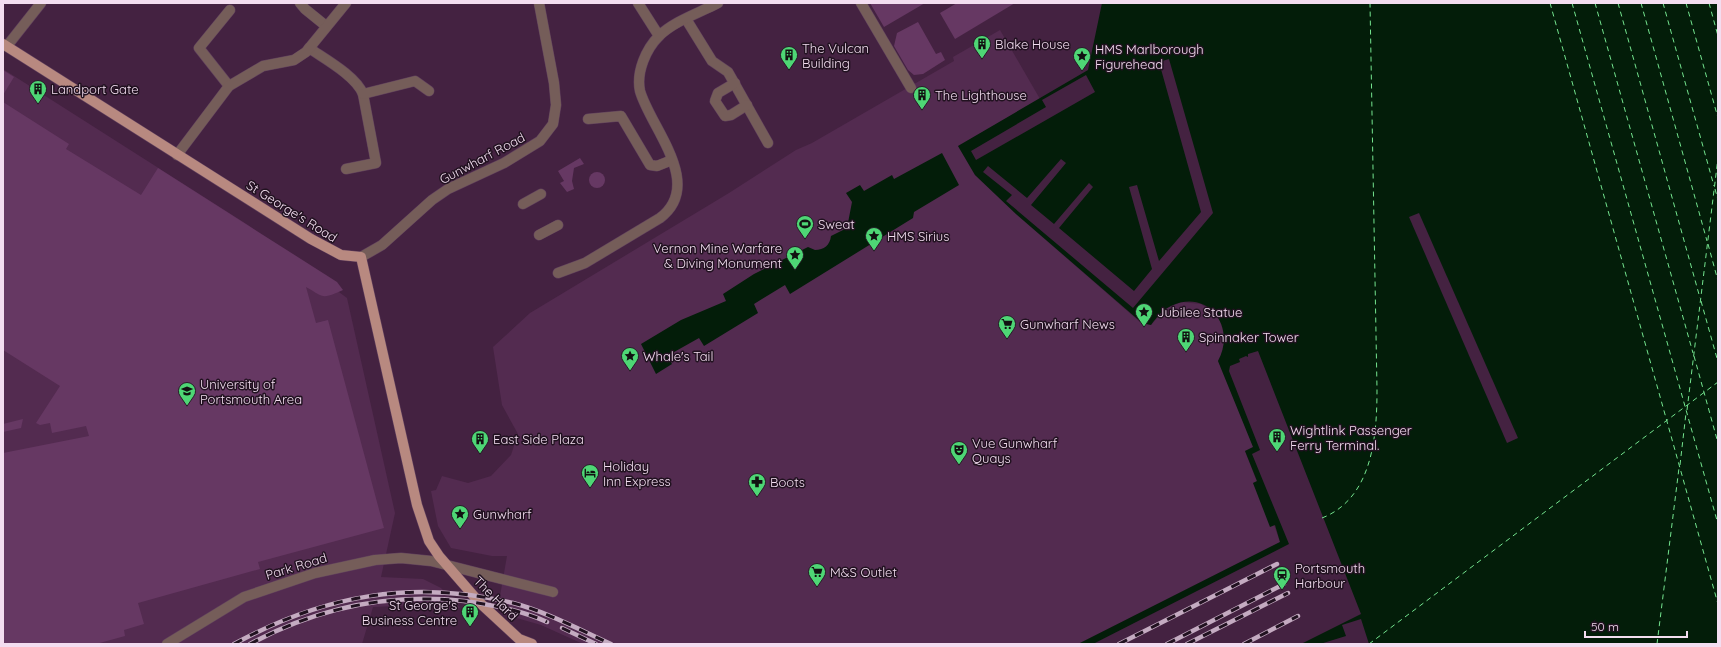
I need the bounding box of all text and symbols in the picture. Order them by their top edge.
building icon: Blake House [972,34,992,59]
place label: Blake House [995,36,1070,52]
place label: The Vulcan Building [802,40,869,71]
place label: HMS Marlborough Figurehead [1095,41,1204,72]
building icon: The Vulcan Building [779,45,799,70]
place icon: HMS Marlborough Figurehead [1072,46,1092,71]
building icon: Landport Gate [28,79,48,104]
place label: Landport Gate [51,81,139,97]
building icon: The Lighthouse [912,85,932,110]
place label: The Lighthouse [935,87,1027,103]
street label: Gunwharf Road [437,129,527,187]
street label: St George's Road [244,177,340,245]
sports icon: Sweat [795,214,815,239]
place label: Sweat [818,216,855,232]
place icon: HMS Sirius [864,226,884,251]
place label: HMS Sirius [887,228,949,244]
place label: Vernon Mine Warfare & Diving Monument [653,240,782,271]
place icon: Vernon Mine Warfare & Diving Monument [785,245,805,270]
place icon: Jubilee Statue [1134,302,1154,327]
place label: Jubilee Statue [1157,304,1242,320]
supermarket icon: Gunwharf News [997,314,1017,339]
place label: Gunwharf News [1020,316,1115,332]
building icon: Spinnaker Tower [1176,327,1196,352]
place label: Spinnaker Tower [1199,329,1299,345]
place icon: Whale's Tail [620,346,640,371]
place label: Whale's Tail [643,348,713,364]
place label: University of Portsmouth Area [200,376,302,407]
school or university icon: University of Portsmouth Area [177,381,197,406]
place label: Wightlink Passenger Ferry Terminal. [1290,422,1412,453]
building icon: Wightlink Passenger Ferry Terminal. [1267,427,1287,452]
building icon: East Side Plaza [470,429,490,454]
place label: East Side Plaza [493,431,584,447]
place label: Vue Gunwharf Quays [972,435,1058,466]
theatre icon: Vue Gunwharf Quays [949,440,969,465]
place label: Holiday Inn Express [603,458,671,489]
hotel icon: Holiday Inn Express [580,463,600,488]
pharmacy icon: Boots [747,472,767,497]
place label: Boots [770,474,805,490]
place icon: Gunwharf [450,504,470,529]
place label: Gunwharf [473,506,532,522]
street label: Park Road [263,549,329,583]
place label: Portsmouth Harbour [1295,560,1365,591]
supermarket icon: M&S Outlet [807,562,827,587]
place label: M&S Outlet [830,564,897,580]
station icon: Portsmouth Harbour [1272,565,1292,590]
street label: The Hard [471,573,521,623]
place label: St George's Business Centre [362,597,457,628]
building icon: St George's Business Centre [460,602,480,627]
scale bar [1585,613,1687,639]
text: 50 m [1591,619,1619,634]

